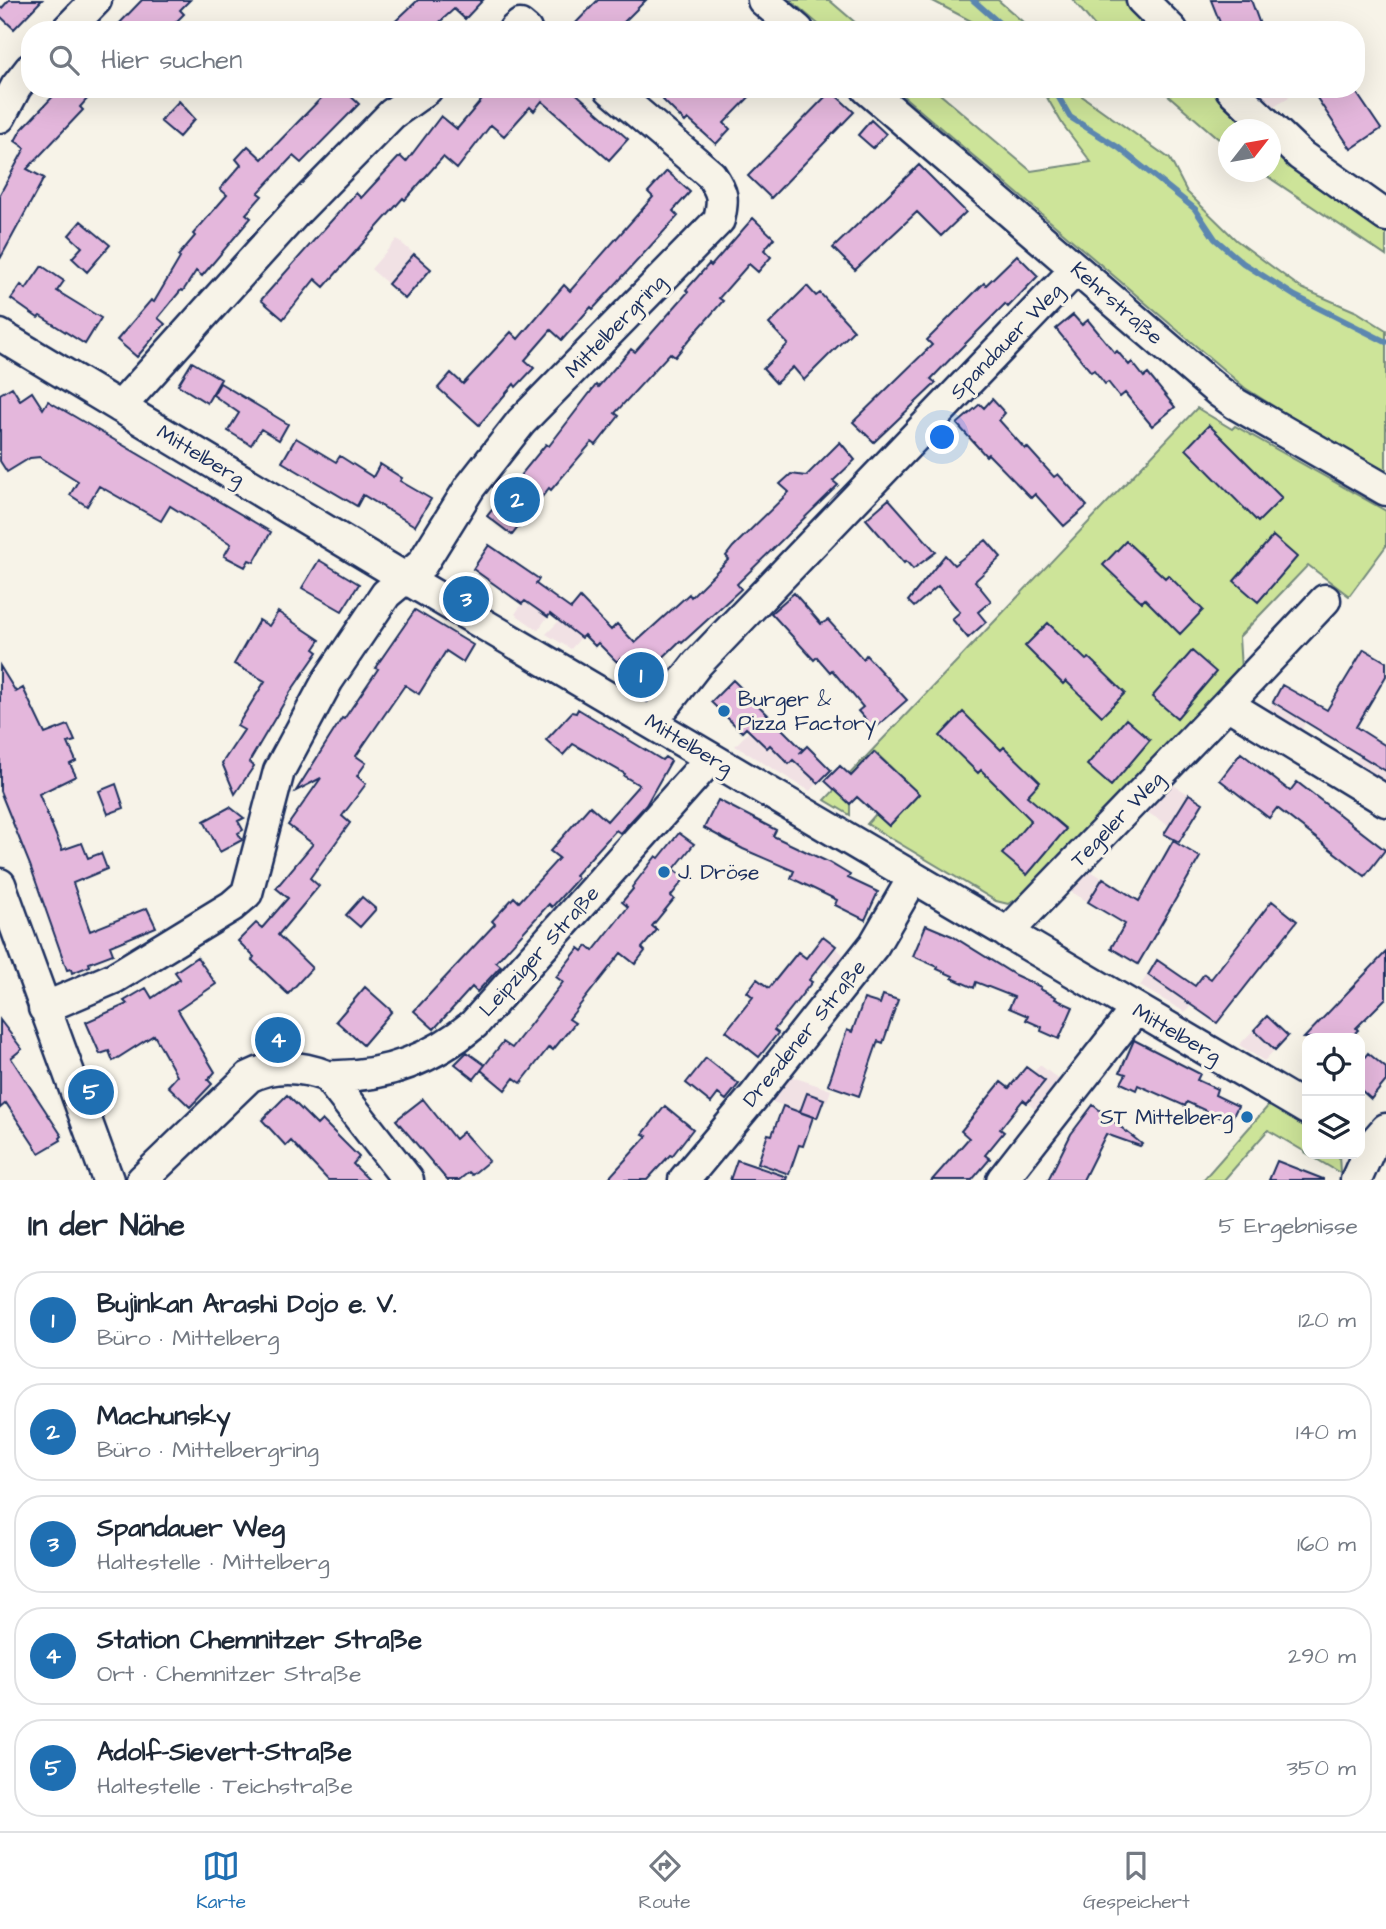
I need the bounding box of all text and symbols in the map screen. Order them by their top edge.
search box [21,21,1365,98]
icon: search [45,41,83,79]
text: Hier suchen [101,42,242,78]
north arrow [1218,119,1281,182]
street label: Kehrstraße [1064,255,1169,352]
street label: Mittelbergring [558,268,674,386]
street label: Spandauer Weg [943,277,1071,407]
street label: Mittelberg [150,418,250,495]
your location [925,420,959,454]
pin: 2 [494,474,540,526]
pin: 3 [443,573,489,625]
pin: 1 [618,649,664,701]
place label: Burger & Pizza Factory [738,685,877,740]
marker: Burger & Pizza Factory [716,703,732,719]
street label: Mittelberg [638,707,738,784]
street label: Tegeler Weg [1064,765,1172,875]
place label: J. Dröse [678,858,759,887]
marker: J. Dröse [656,864,672,880]
street label: Leipziger Straße [473,880,608,1024]
street label: Dresdener Straße [736,954,873,1113]
street label: Mittelberg [1126,996,1226,1072]
pin: 4 [255,1014,301,1066]
map controls [1302,1033,1365,1159]
button: locate [1302,1033,1365,1096]
pin: 5 [68,1066,114,1118]
button: layers [1302,1096,1365,1159]
place label: ST Mittelberg [1100,1103,1233,1134]
marker: ST Mittelberg [1239,1109,1255,1125]
text: In der Nähe [28,1205,185,1247]
text: 5 Ergebnisse [1218,1210,1358,1242]
text: Bujinkan Arashi Dojo e. V. [97,1286,397,1322]
text: 1 [52,1304,54,1336]
text: 120 m [1298,1304,1356,1336]
text: Büro · Mittelberg [97,1322,279,1354]
text: Machunsky [97,1398,231,1434]
text: 2 [46,1416,60,1448]
text: 140 m [1296,1416,1356,1448]
text: Büro · Mittelbergring [97,1434,319,1466]
text: Spandauer Weg [97,1510,285,1546]
text: 3 [47,1528,59,1560]
text: 160 m [1297,1528,1356,1560]
text: Haltestelle · Mittelberg [97,1546,330,1578]
text: Station Chemnitzer Straße [97,1622,422,1658]
text: 4 [45,1640,61,1672]
text: 290 m [1288,1640,1356,1672]
text: Ort · Chemnitzer Straße [97,1658,361,1690]
text: Adolf-Sievert-Straße [97,1734,352,1770]
text: 5 [45,1752,61,1784]
text: 350 m [1286,1752,1356,1784]
text: Haltestelle · Teichstraße [97,1770,353,1802]
tab: Karte [196,1847,246,1916]
tab: Route [639,1847,690,1916]
tab: Gespeichert [1083,1847,1190,1916]

